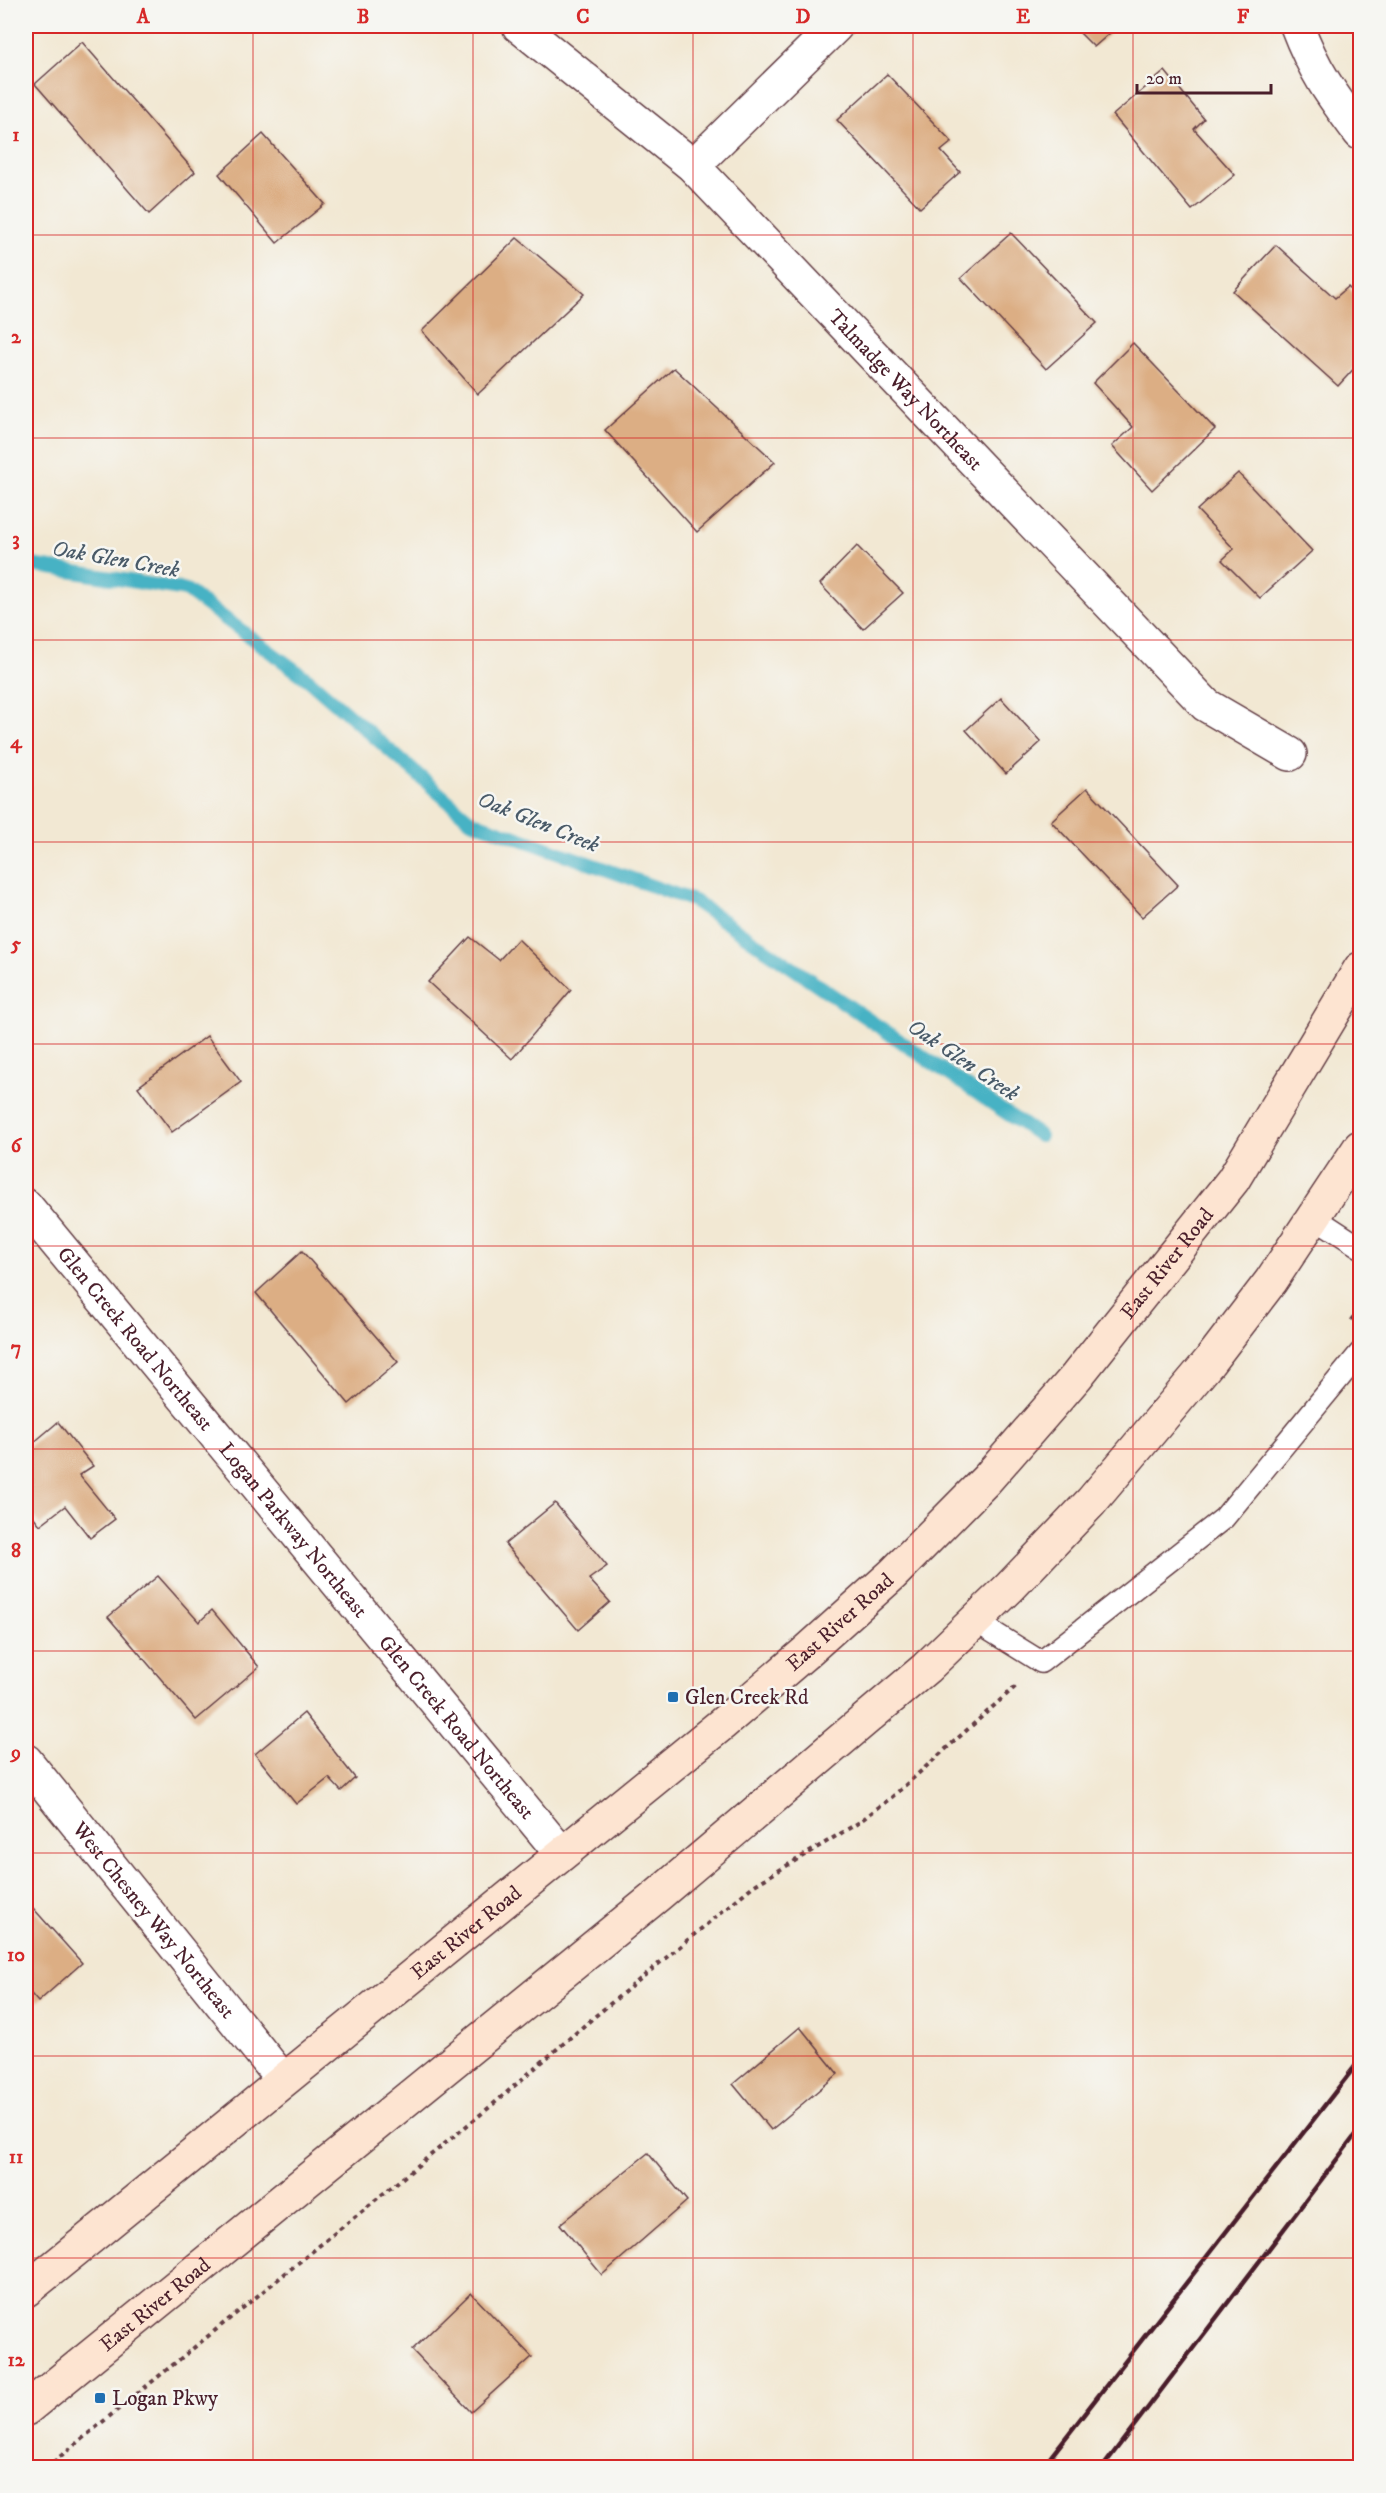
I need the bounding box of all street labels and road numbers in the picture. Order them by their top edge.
street label: Talmadge Way Northeast [822,304,988,477]
street label: East River Road [1115,1203,1220,1325]
street label: Glen Creek Road Northeast [51,1242,219,1437]
street label: Logan Parkway Northeast [213,1437,373,1624]
street label: East River Road [781,1567,900,1677]
street label: Glen Creek Road Northeast [372,1630,540,1825]
street label: West Chesney Way Northeast [66,1816,240,2024]
street label: East River Road [406,1880,528,1986]
street label: East River Road [95,2252,216,2358]

